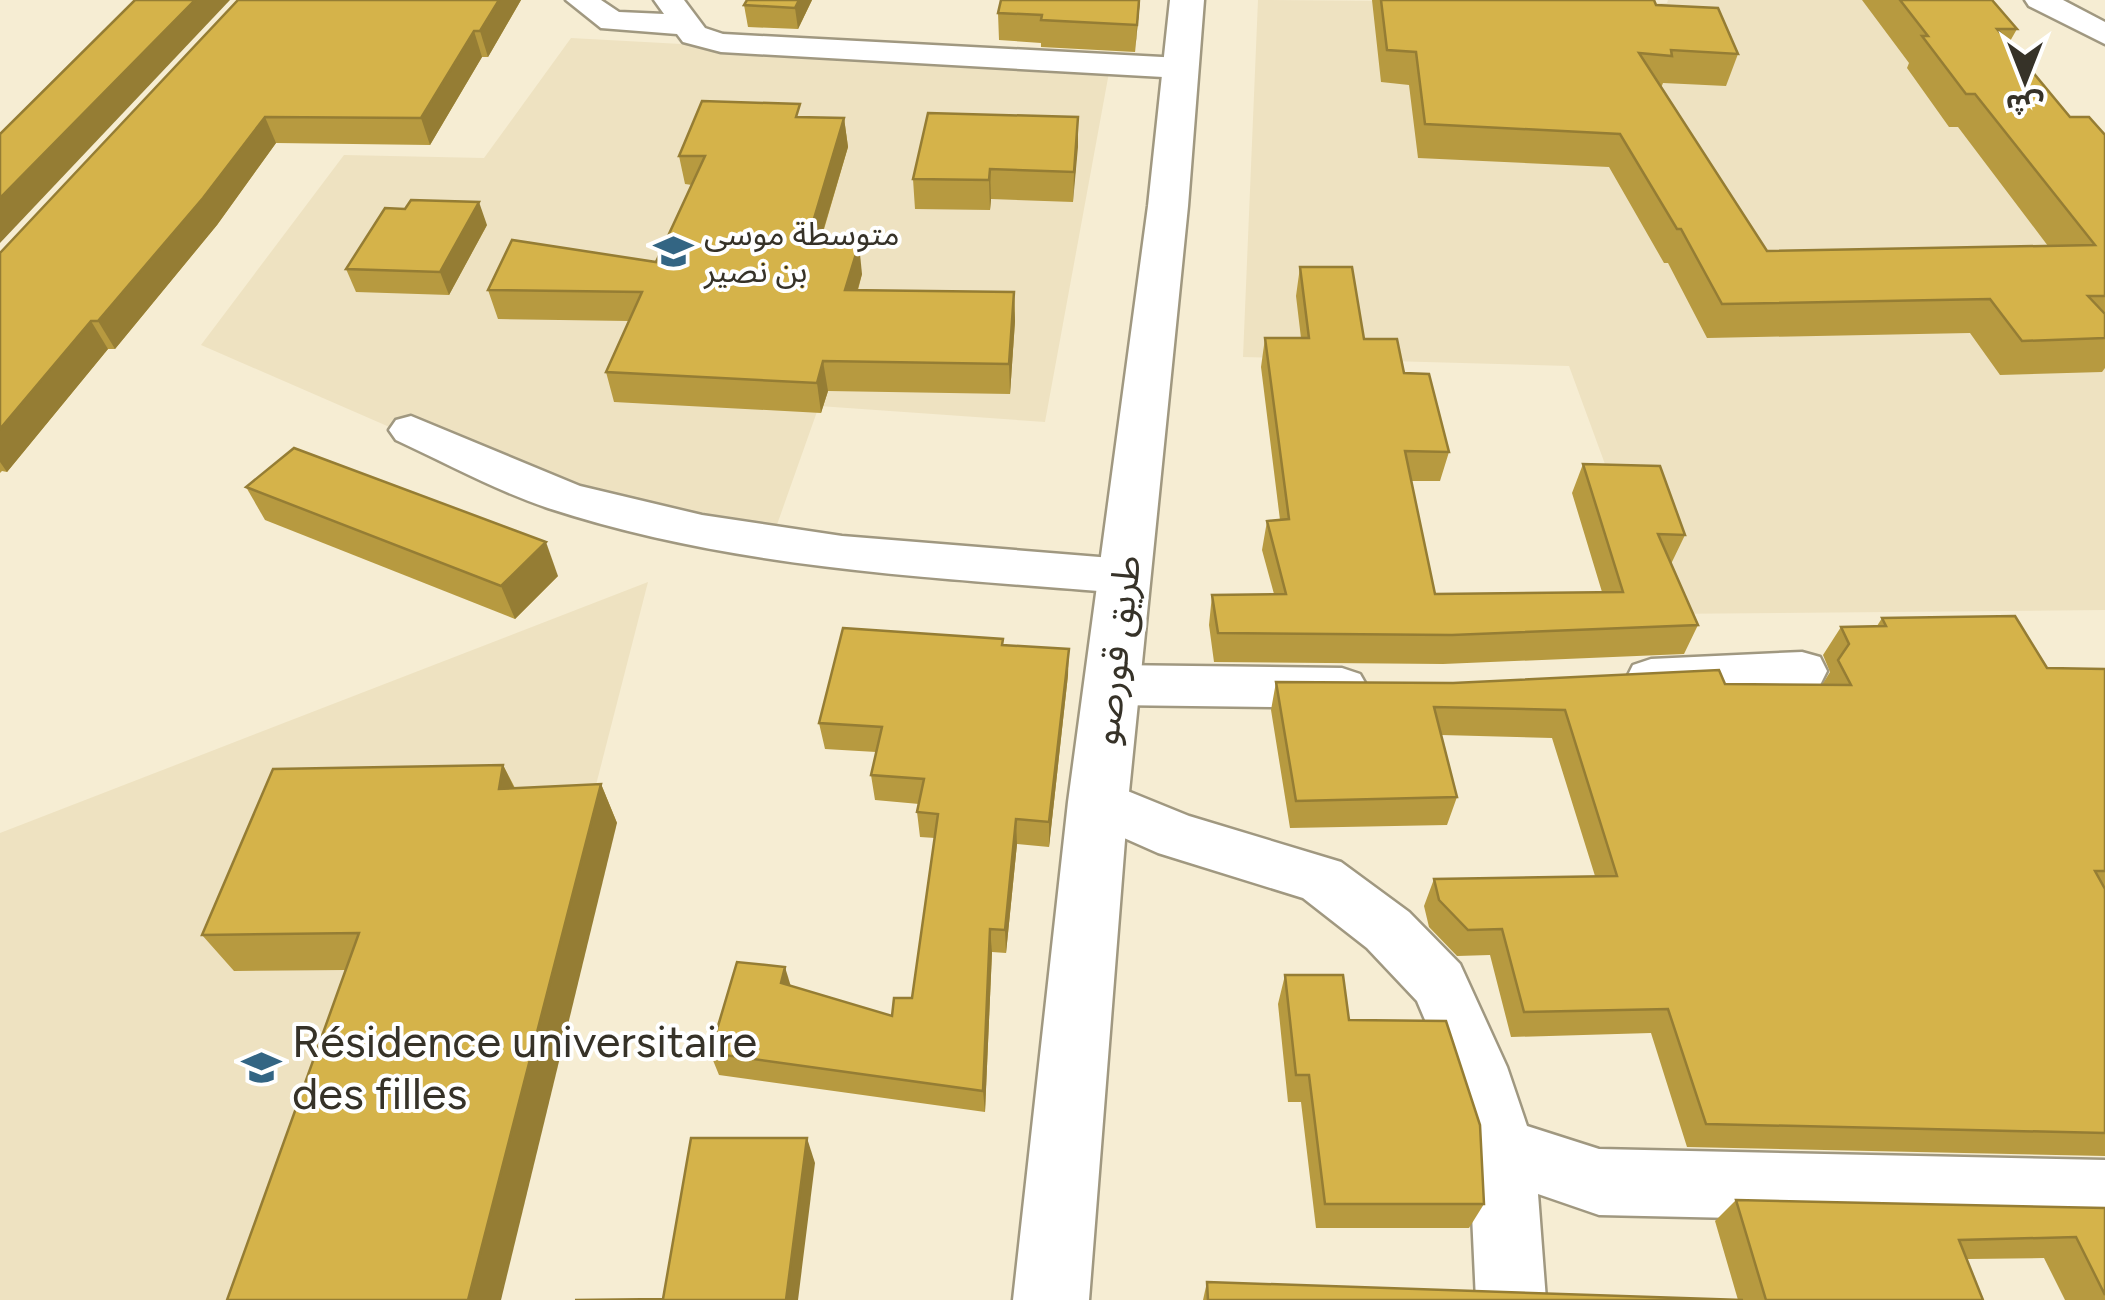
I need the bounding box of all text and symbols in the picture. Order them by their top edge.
north arrow [1975,30,2075,130]
text: ش [2006,88,2044,122]
place label: متوسطة موسى بن نصير [703,215,900,290]
school or university icon: متوسطة موسى بن نصير [653,231,695,273]
street label: طريق قورصو [1082,552,1151,748]
place label: Résidence universitaire des filles [292,1014,757,1120]
school or university icon: Résidence universitaire des filles [241,1046,283,1088]

